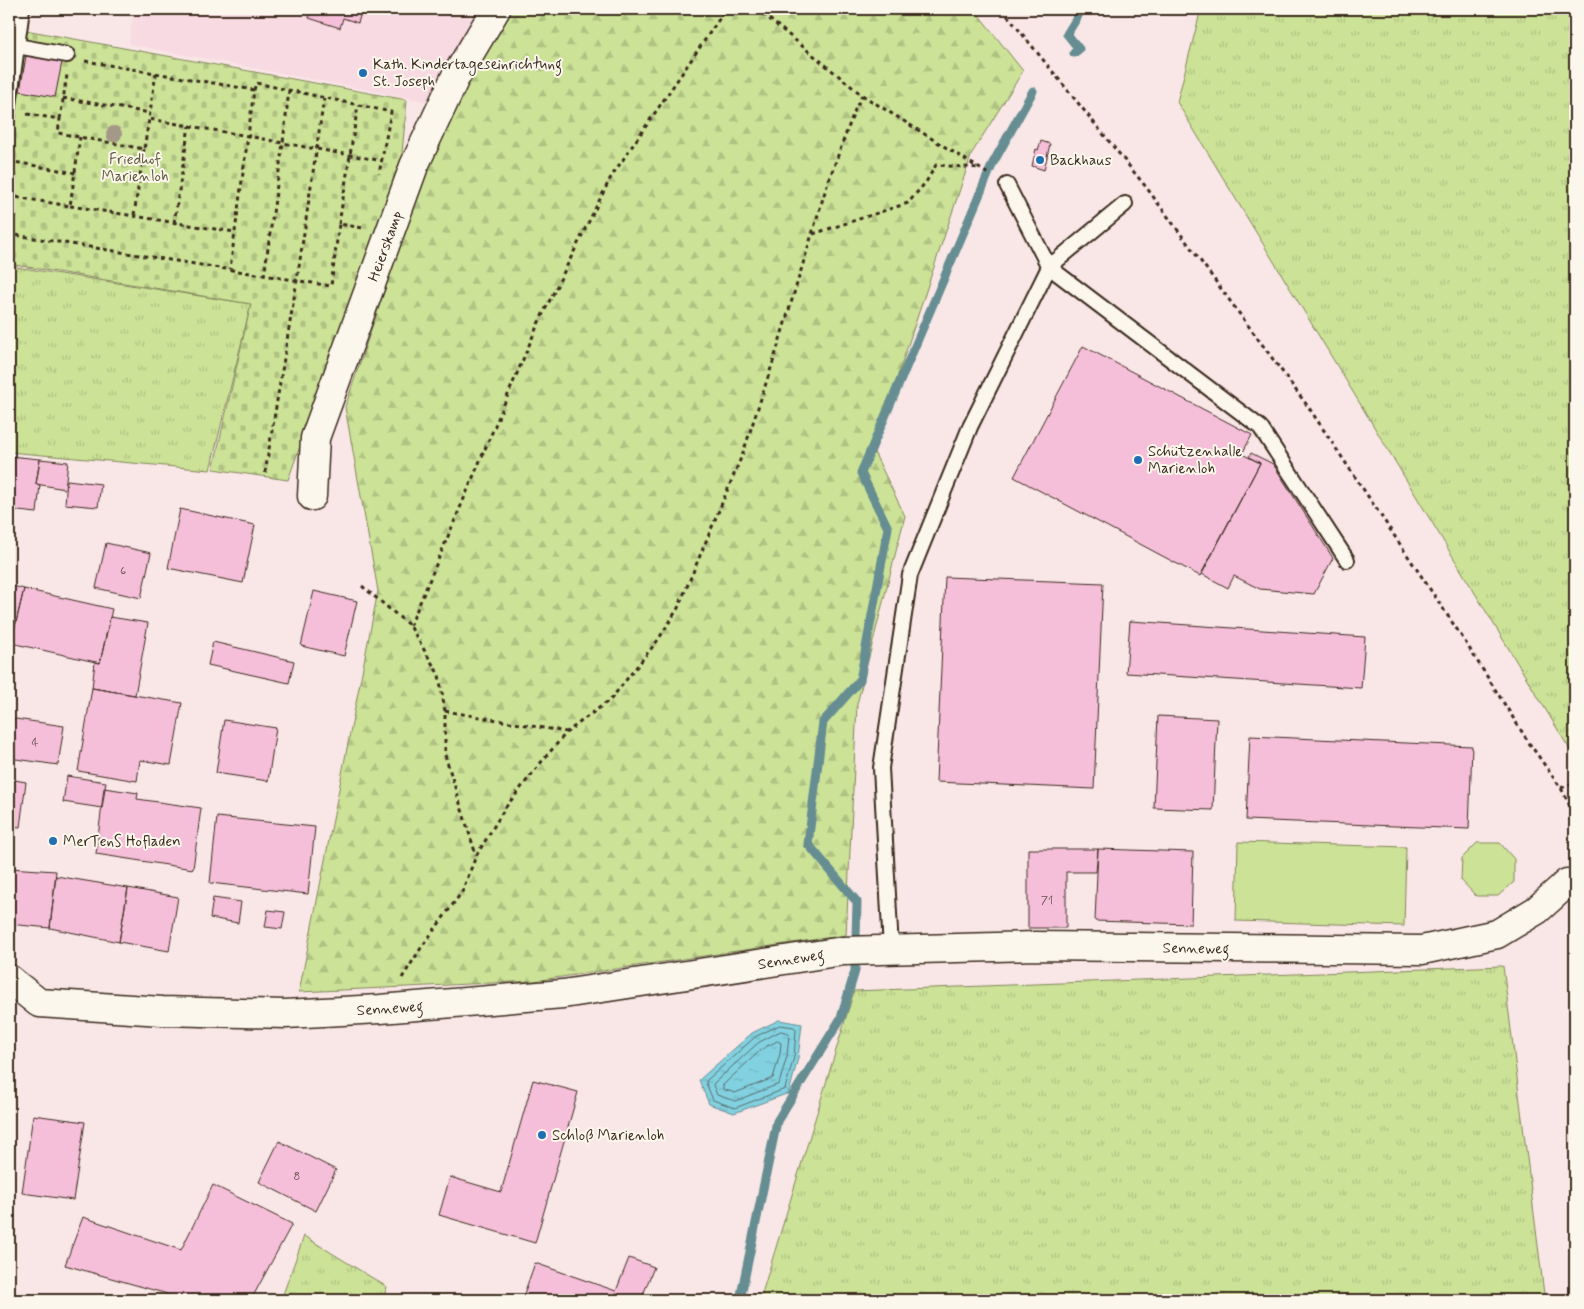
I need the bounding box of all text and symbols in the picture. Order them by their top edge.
place label: Kath. Kindertageseinrichtung St. Joseph [373,55,562,92]
marker: Kath. Kindertageseinrichtung St. Joseph [357,67,369,79]
park label: Friedhof Marienloh [101,150,169,187]
place label: Backhaus [1050,151,1112,171]
marker: Backhaus [1034,154,1046,166]
street label: Heierskamp [364,208,408,284]
place label: Schützenhalle Marienloh [1148,442,1242,479]
marker: Schützenhalle Marienloh [1132,454,1144,466]
house number: 6 [120,563,126,579]
house number: 4 [32,735,39,751]
place label: MerTenS Hofladen [63,832,181,852]
marker: MerTenS Hofladen [47,835,59,847]
house number: 71 [1041,893,1053,909]
street label: Senneweg [1162,938,1229,961]
street label: Senneweg [757,945,826,976]
street label: Senneweg [356,997,424,1022]
place label: Schloß Marienloh [552,1126,665,1146]
marker: Schloß Marienloh [536,1129,548,1141]
house number: 8 [294,1169,300,1185]

